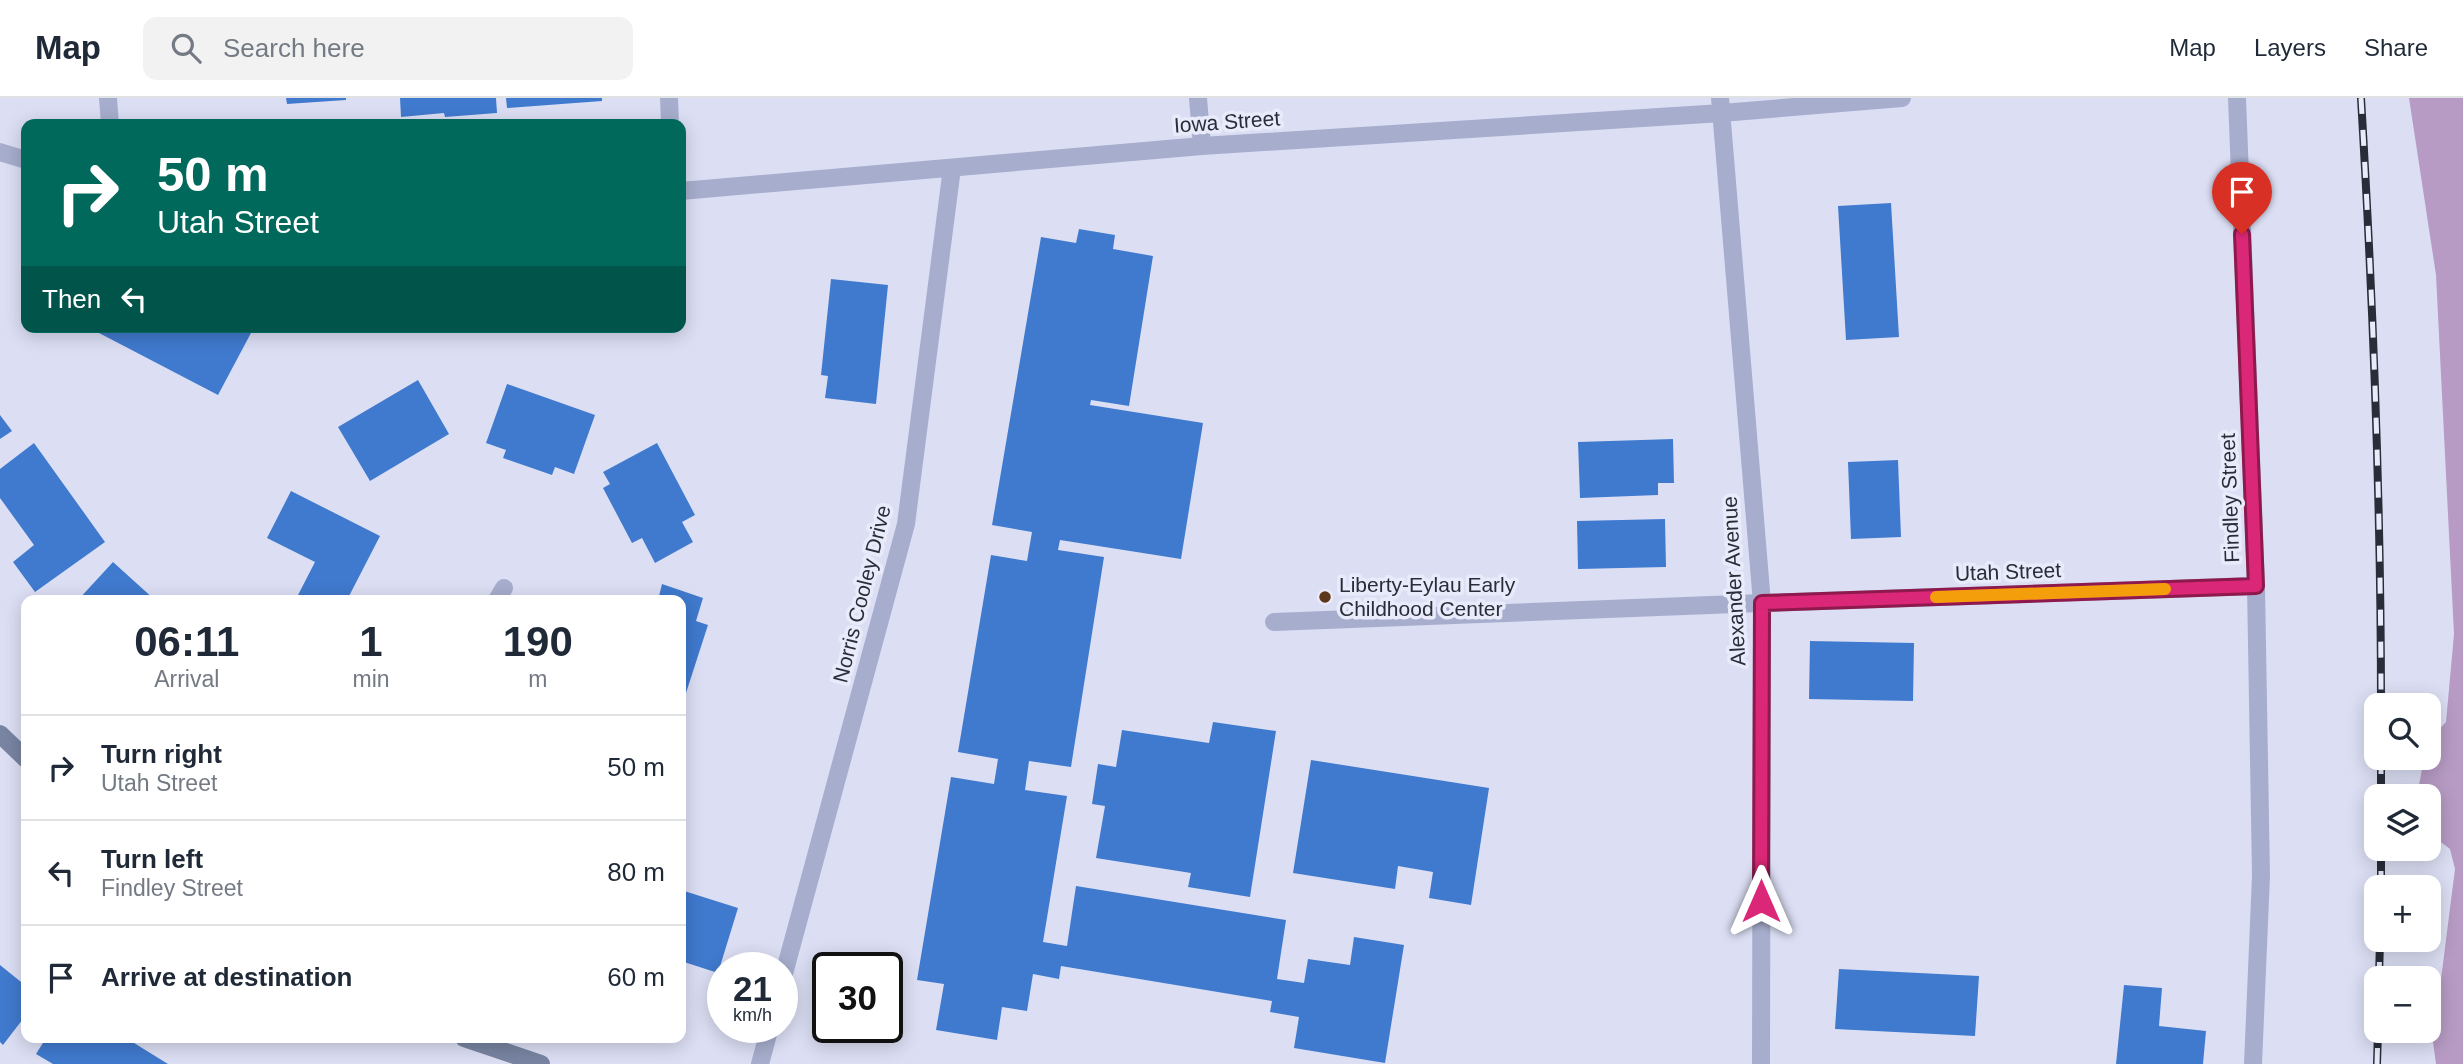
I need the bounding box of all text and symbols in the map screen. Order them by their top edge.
search box [143,17,633,80]
text: Map [35,29,101,66]
icon: search [167,29,205,67]
text: Search here [223,33,365,63]
text: Map [2169,34,2216,61]
text: Layers [2254,34,2326,61]
text: Share [2364,34,2428,61]
street label: Iowa Street [1173,106,1281,137]
icon: right [42,147,133,238]
text: 50 m [157,147,269,201]
pin [2212,162,2272,234]
icon: arrive [2223,173,2261,211]
text: Utah Street [157,204,319,240]
icon: left [115,280,153,318]
text: Then [42,284,101,314]
street label: Findley Street [2216,433,2243,563]
street label: Alexander Avenue [1718,495,1749,667]
street label: Norris Cooley Drive [828,503,895,685]
street label: Utah Street [1954,558,2062,585]
place label: Liberty-Eylau Early Childhood Center [1339,573,1516,620]
marker: Liberty-Eylau Early Childhood Center [1317,589,1333,605]
text: 06:11 [134,618,239,665]
text: 1 [359,618,383,665]
text: 190 [503,618,573,665]
text: Arrival [154,666,219,692]
text: min [352,666,390,692]
text: m [528,666,547,692]
map controls [2364,693,2441,1043]
button: search [2364,693,2441,770]
text: Turn right [101,739,222,769]
icon: right [42,749,80,787]
text: 50 m [607,752,665,782]
text: Utah Street [101,770,217,796]
button: layers [2364,784,2441,861]
text: Turn left [101,844,203,874]
icon: left [42,854,80,892]
text: 80 m [607,857,665,887]
position arrow [1724,864,1798,938]
text: Findley Street [101,875,243,901]
button: + [2364,875,2441,952]
speed limit sign: 30 [812,952,903,1043]
icon: arrive [42,959,80,997]
text: Arrive at destination [101,962,352,992]
text: 60 m [607,962,665,992]
button: − [2364,966,2441,1043]
text: 21 [733,969,772,1008]
text: km/h [733,1005,772,1025]

